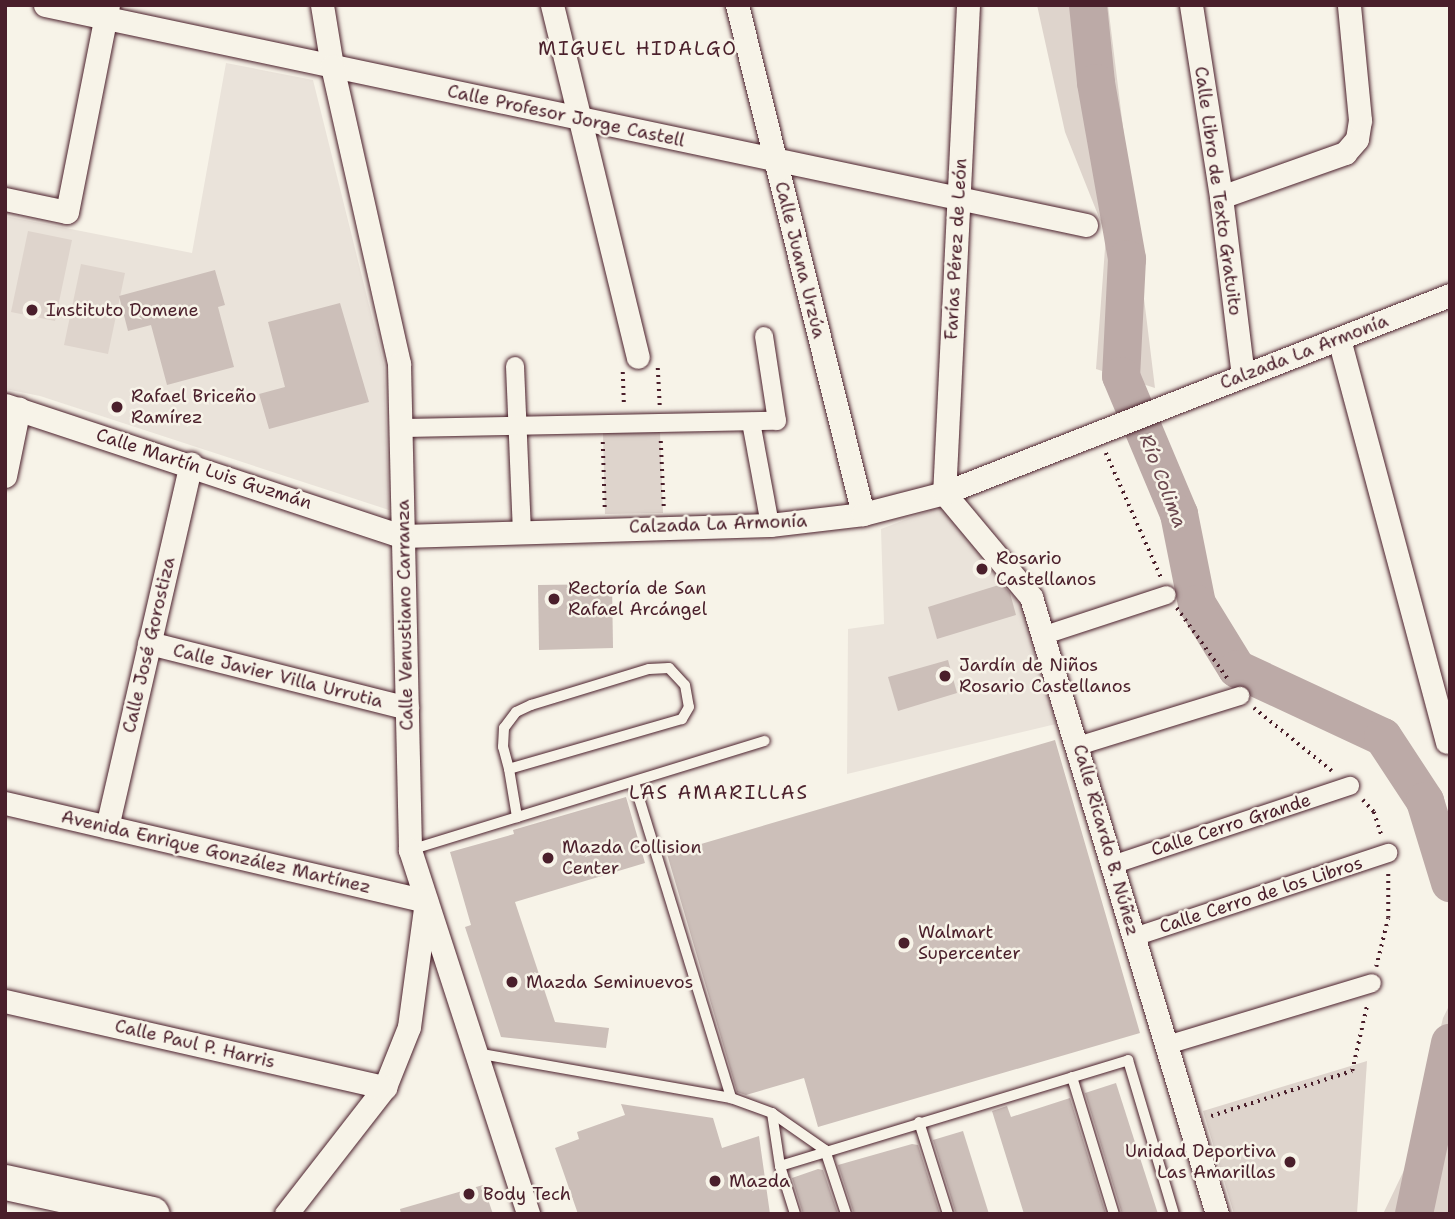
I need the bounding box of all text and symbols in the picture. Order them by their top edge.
district label: MIGUEL HIDALGO [540,38,736,60]
street label: Calle Libro de Texto Gratuito [1190,65,1246,317]
street label: Calle Profesor Jorge Castell [445,80,687,152]
street label: Farías Pérez de León [940,158,972,340]
street label: Calle Juana Urzúa [770,179,830,341]
place label: Instituto Domene [46,299,199,321]
marker: Instituto Domene [24,302,40,318]
street label: Calzada La Armonía [1217,310,1391,394]
place label: Rafael Briceño Ramírez [131,386,256,428]
marker: Rafael Briceño Ramírez [109,399,125,415]
street label: Calle Martín Luis Guzmán [93,424,315,514]
water label: Río Colima [1135,431,1191,531]
street label: Calle Venustiano Carranza [392,499,418,731]
street label: Calzada La Armonía [629,510,807,538]
place label: Rosario Castellanos [996,548,1096,590]
street label: Calle José Gorostiza [118,555,180,735]
marker: Rosario Castellanos [974,561,990,577]
place label: Rectoría de San Rafael Arcángel [568,578,707,620]
marker: Rectoría de San Rafael Arcángel [546,591,562,607]
street label: Calle Javier Villa Urrutia [171,639,385,713]
place label: Jardín de Niños Rosario Castellanos [959,655,1131,698]
marker: Jardín de Niños Rosario Castellanos [937,668,953,684]
street label: Calle Ricardo B. Núñez [1068,742,1144,938]
district label: LAS AMARILLAS [631,782,807,804]
street label: Calle Cerro Grande [1148,789,1314,861]
street label: Avenida Enrique González Martínez [59,806,373,898]
place label: Mazda Collision Center [562,837,702,880]
marker: Mazda Collision Center [540,850,556,866]
street label: Calle Cerro de los Libros [1157,852,1365,938]
place label: Walmart Supercenter [918,922,1021,964]
marker: Walmart Supercenter [896,935,912,951]
place label: Mazda Seminuevos [526,971,693,993]
marker: Mazda Seminuevos [504,974,520,990]
street label: Calle Paul P. Harris [113,1015,277,1073]
place label: Unidad Deportiva Las Amarillas [1125,1141,1276,1184]
marker: Unidad Deportiva Las Amarillas [1282,1154,1298,1170]
place label: Mazda [729,1170,790,1192]
marker: Mazda [707,1173,723,1189]
place label: Body Tech [483,1183,571,1205]
marker: Body Tech [461,1186,477,1202]

